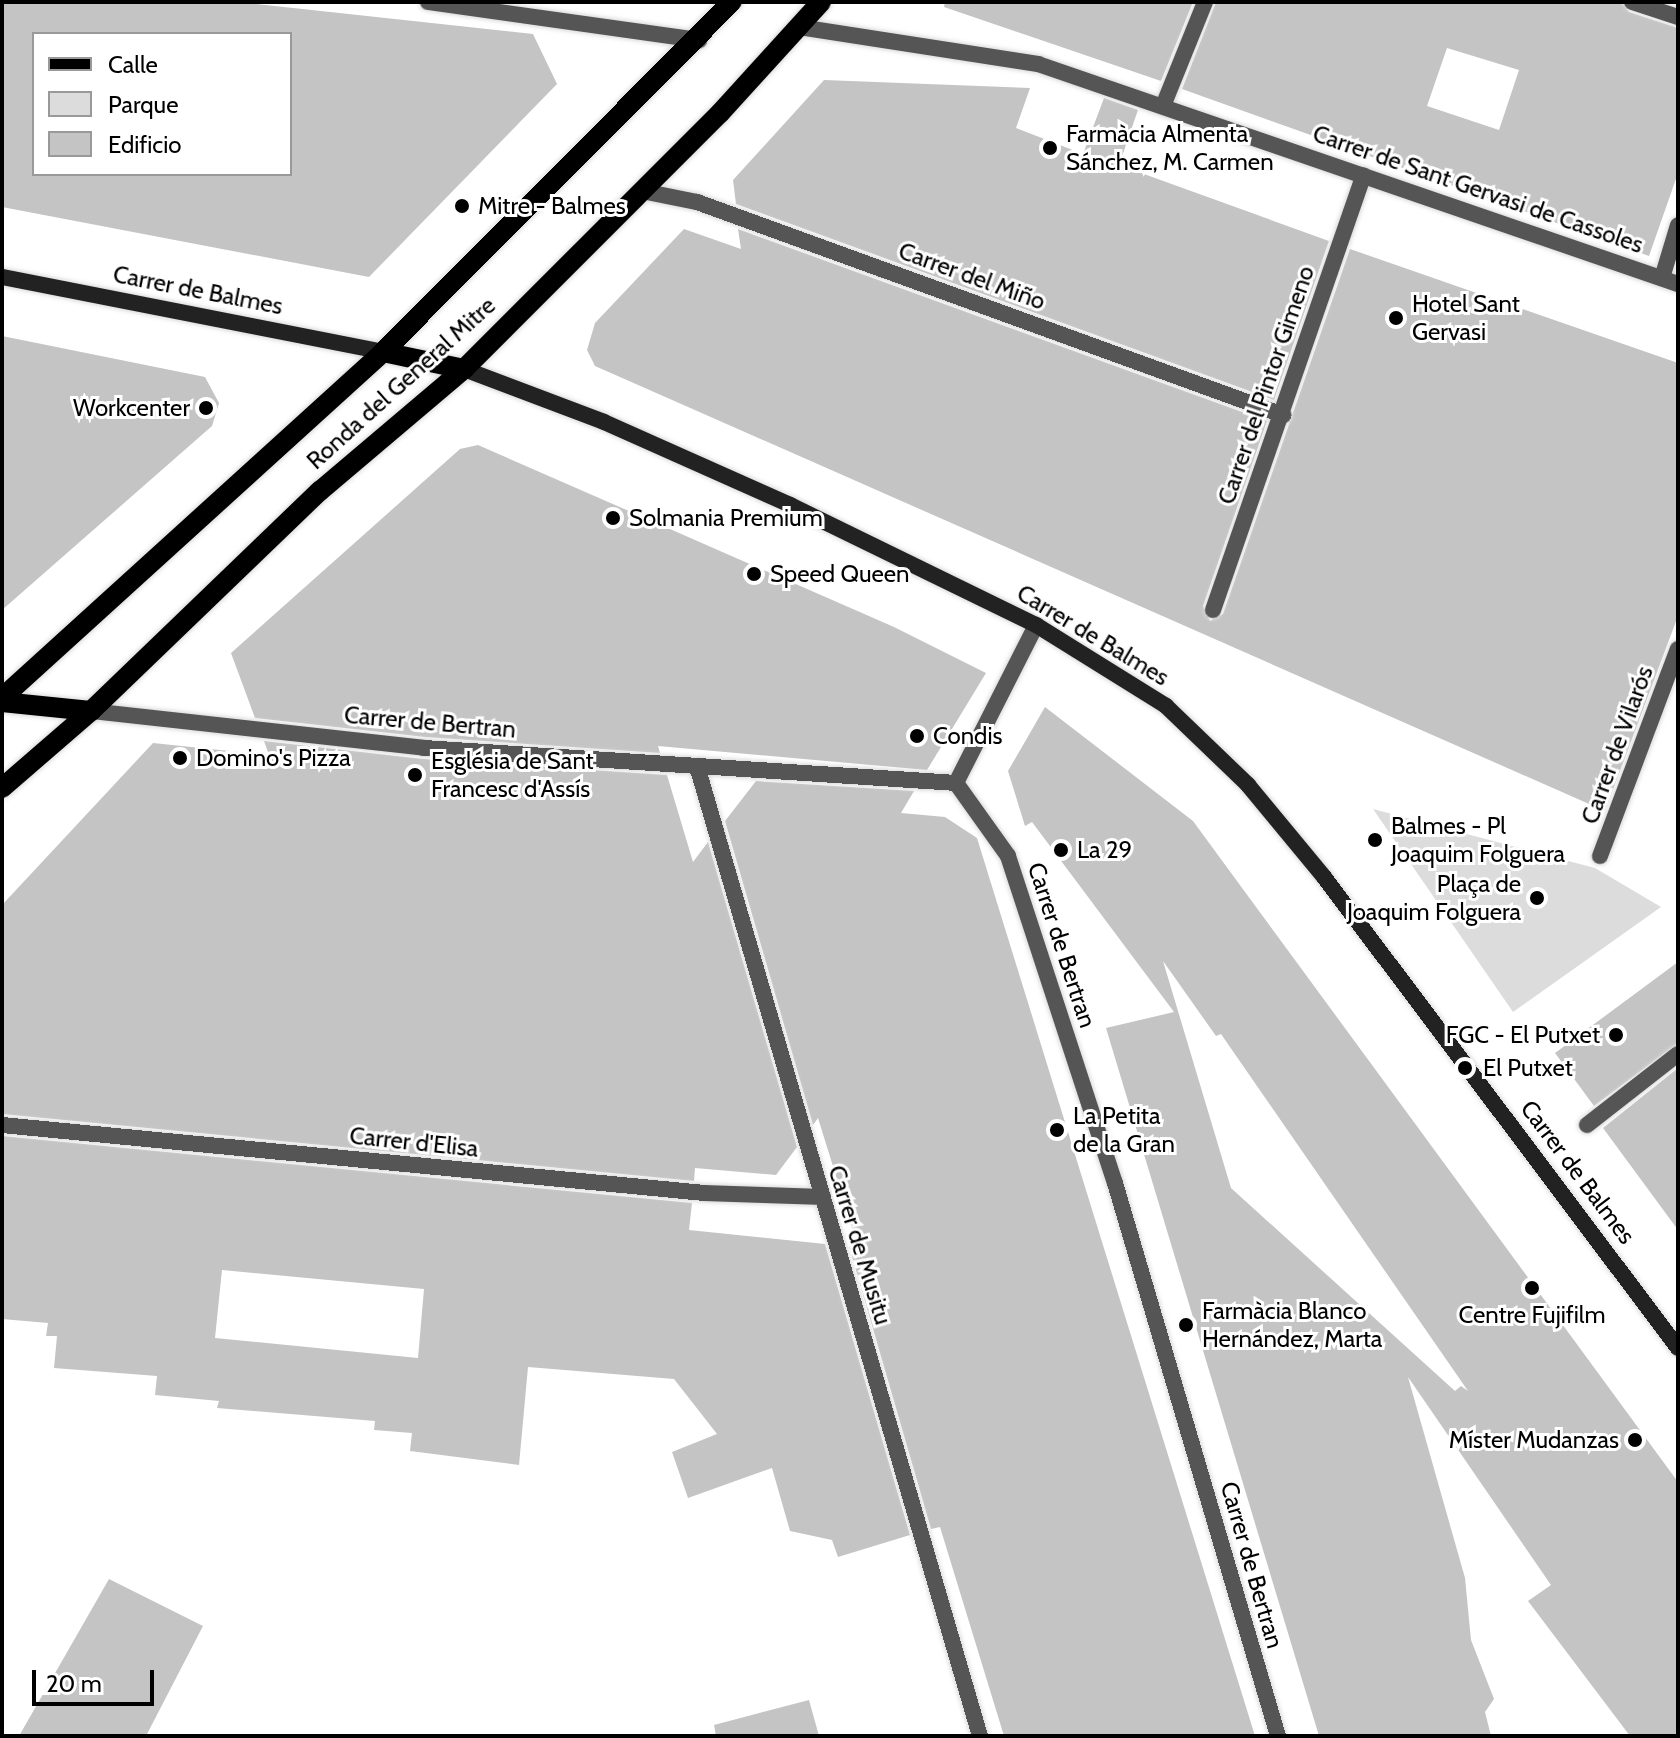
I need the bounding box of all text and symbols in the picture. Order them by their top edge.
legend [32,32,292,176]
text: Calle [108,50,158,79]
text: Parque [108,90,178,119]
street label: Carrer de Sant Gervasi de Cassoles [1309,119,1647,259]
place label: Farmàcia Almenta Sánchez, M. Carmen [1066,120,1274,176]
text: Edificio [108,130,182,159]
marker: Farmàcia Almenta Sánchez, M. Carmen [1041,139,1059,157]
place label: Mitre - Balmes [478,192,626,220]
marker: Mitre - Balmes [453,197,471,215]
street label: Carrer del Miño [895,236,1049,316]
street label: Carrer de Balmes [111,259,285,321]
street label: Carrer del Pintor Gimeno [1212,262,1320,508]
place label: Hotel Sant Gervasi [1412,290,1520,346]
street label: Ronda del General Mitre [301,291,501,475]
marker: Hotel Sant Gervasi [1387,309,1405,327]
place label: Workcenter [73,394,190,422]
marker: Workcenter [197,399,215,417]
place label: Solmania Premium [629,504,823,532]
marker: Solmania Premium [604,509,622,527]
place label: Speed Queen [770,560,909,588]
marker: Speed Queen [745,565,763,583]
street label: Carrer de Balmes [1012,578,1174,692]
street label: Carrer de Vilarós [1575,662,1659,828]
street label: Carrer de Bertran [343,700,517,744]
place label: Condis [933,722,1002,750]
marker: Condis [908,727,926,745]
place label: Domino's Pizza [196,744,351,772]
place label: Església de Sant Francesc d'Assís [431,747,594,803]
marker: Domino's Pizza [171,749,189,767]
marker: Església de Sant Francesc d'Assís [406,766,424,784]
place label: Balmes - Pl Joaquim Folguera [1391,812,1565,868]
marker: Balmes - Pl Joaquim Folguera [1366,831,1384,849]
place label: La 29 [1077,836,1132,864]
marker: La 29 [1052,841,1070,859]
street label: Carrer de Bertran [1022,859,1102,1031]
place label: Plaça de Joaquim Folguera [1347,870,1521,926]
marker: Plaça de Joaquim Folguera [1528,889,1546,907]
place label: FGC - El Putxet [1446,1021,1600,1049]
marker: FGC - El Putxet [1607,1026,1625,1044]
place label: El Putxet [1483,1054,1573,1082]
marker: El Putxet [1454,1057,1476,1079]
street label: Carrer de Balmes [1515,1095,1641,1249]
place label: La Petita de la Gran [1073,1102,1175,1158]
street label: Carrer d'Elisa [348,1121,480,1163]
marker: La Petita de la Gran [1048,1121,1066,1139]
street label: Carrer de Musitu [822,1162,898,1328]
marker: Centre Fujifilm [1523,1279,1541,1297]
place label: Farmàcia Blanco Hernández, Marta [1202,1297,1382,1353]
place label: Centre Fujifilm [1458,1301,1606,1329]
marker: Farmàcia Blanco Hernández, Marta [1177,1316,1195,1334]
place label: Míster Mudanzas [1449,1426,1619,1454]
marker: Míster Mudanzas [1626,1431,1644,1449]
street label: Carrer de Bertran [1214,1478,1290,1652]
scale bar [36,1654,158,1704]
text: 20 m [46,1669,102,1698]

